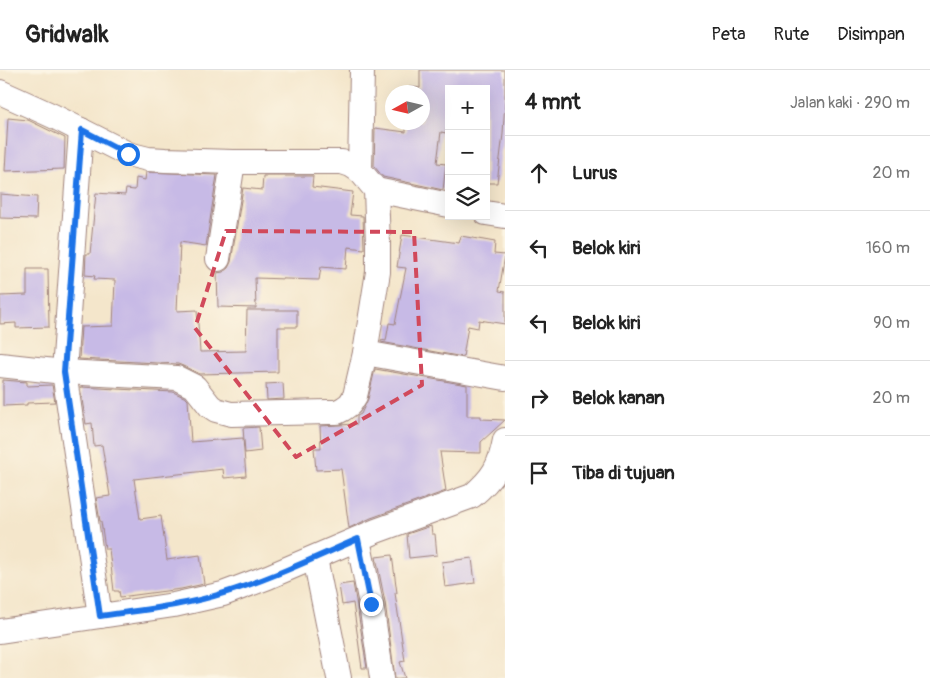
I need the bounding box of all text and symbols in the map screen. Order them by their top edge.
text: Gridwalk [25,20,109,49]
text: Peta [711,23,746,46]
text: Rute [774,23,809,46]
text: Disimpan [837,23,905,46]
north arrow [385,85,430,130]
map controls [445,85,490,220]
button: + [445,85,490,130]
text: 4 mnt [525,89,581,116]
text: Jalan kaki · 290 m [790,93,910,113]
button: − [445,130,490,175]
route start [117,143,140,166]
icon: ahead [525,159,553,187]
text: Lurus [572,161,617,185]
text: 20 m [872,163,910,183]
button: layers [445,175,490,220]
icon: left [525,234,553,262]
text: Belok kiri [572,236,640,260]
text: 160 m [866,238,910,258]
icon: left [525,309,553,337]
text: Belok kiri [572,311,640,335]
text: 90 m [873,313,910,333]
icon: right [525,384,553,412]
text: Belok kanan [572,386,665,410]
text: 20 m [872,388,910,408]
icon: arrive [525,459,553,487]
text: Tiba di tujuan [572,461,675,485]
route end [360,593,383,616]

